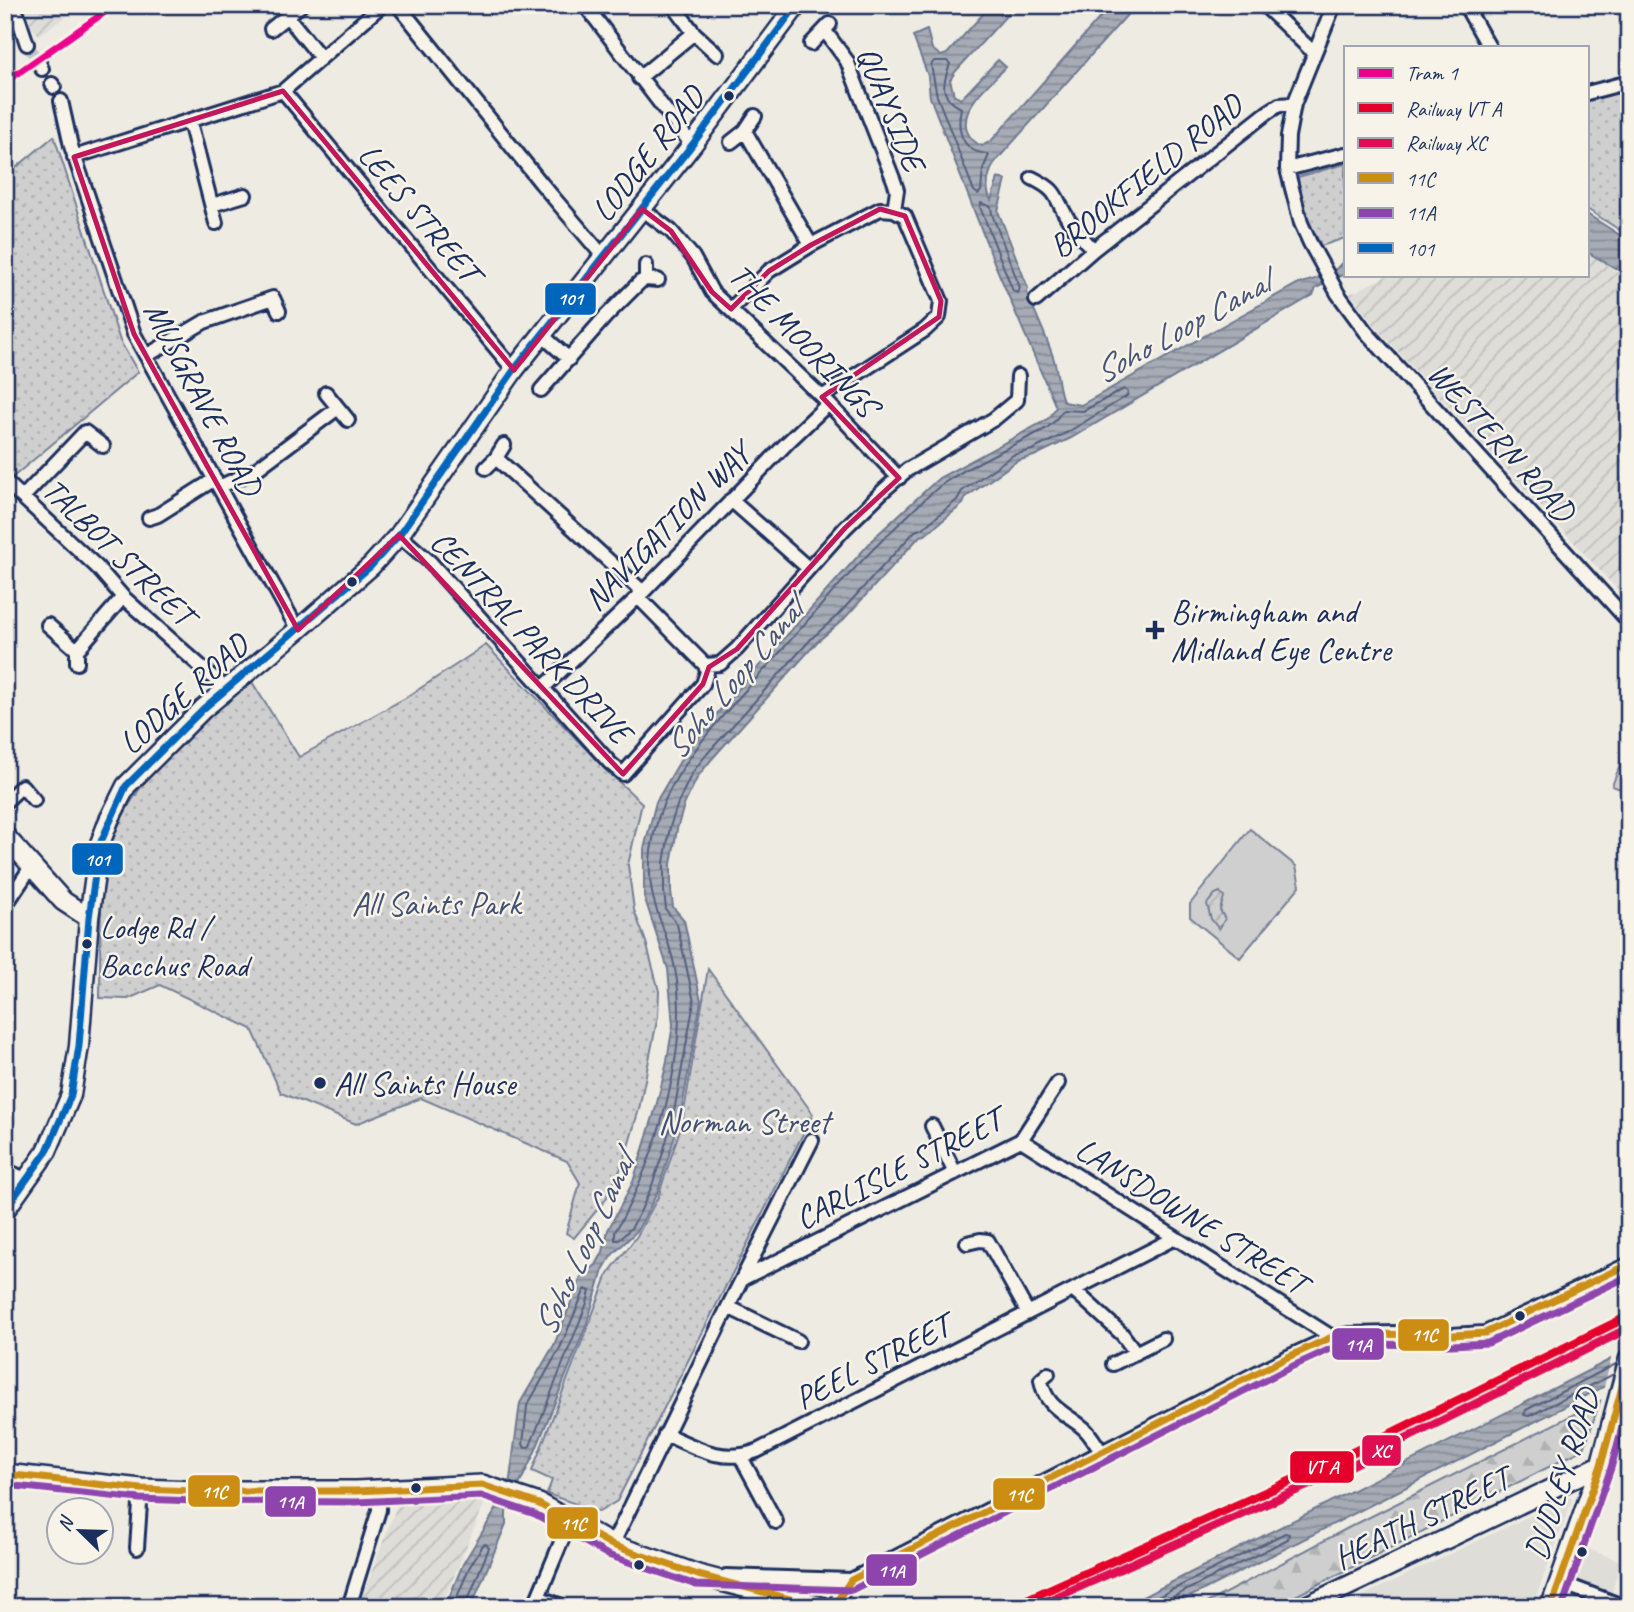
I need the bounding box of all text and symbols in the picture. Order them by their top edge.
street label: QUAYSIDE [847,40,937,181]
legend [1344,46,1588,276]
text: Tram 1 [1406,60,1460,86]
street label: LODGE ROAD [582,75,716,230]
street label: BROOKFIELD ROAD [1040,83,1254,267]
unlabelled marker [722,89,736,103]
text: Railway VT A [1406,96,1503,122]
text: Railway XC [1406,130,1489,156]
street label: LEES STREET [349,135,495,297]
text: 11C [1406,166,1437,192]
text: 11A [1406,200,1437,226]
text: 101 [1406,236,1436,262]
street label: THE MOORINGS [720,254,891,429]
water label: Soho Loop Canal [1085,255,1288,394]
line badge: 101 [544,282,597,316]
text: 101 [557,287,585,311]
street label: MUSGRAVE ROAD [134,294,273,505]
street label: WESTERN ROAD [1419,353,1586,532]
street label: NAVIGATION WAY [574,430,764,619]
street label: TALBOT STREET [33,469,209,640]
street label: CENTRAL PARK DRIVE [421,521,644,755]
unlabelled marker [345,575,359,589]
water label: Soho Loop Canal [654,581,821,768]
place label: Birmingham and Midland Eye Centre [1171,591,1393,671]
marker: Birmingham and Midland Eye Centre [1145,620,1165,640]
street label: LODGE ROAD [110,622,260,763]
line badge: 101 [71,842,124,876]
text: 101 [84,848,112,872]
park label: All Saints Park [352,883,523,925]
place label: Lodge Rd / Bacchus Road [100,908,253,985]
marker: Lodge Rd / Bacchus Road [80,937,94,951]
place label: All Saints House [334,1063,518,1105]
marker: All Saints House [312,1075,328,1091]
street label: CARLISLE STREET [788,1095,1016,1239]
park label: Norman Street [658,1101,834,1143]
street label: LANSDOWNE STREET [1068,1128,1321,1308]
water label: Soho Loop Canal [522,1137,650,1343]
street label: PEEL STREET [788,1301,964,1419]
unlabelled marker [1513,1309,1527,1323]
line badge: 11C [1397,1318,1450,1352]
text: 11C [1411,1323,1440,1347]
line badge: 11A [1331,1327,1385,1361]
text: 11A [1345,1333,1373,1357]
street label: DUDLEY ROAD [1515,1381,1610,1565]
line badge: XC [1361,1434,1402,1467]
text: XC [1371,1439,1393,1463]
line badge: VT A [1289,1450,1355,1484]
street label: HEATH STREET [1326,1454,1523,1579]
text: VT A [1306,1455,1340,1479]
line badge: 11C [187,1474,241,1508]
line badge: 11C [992,1477,1046,1511]
text: 11C [201,1480,230,1504]
unlabelled marker [409,1481,423,1495]
text: 11C [1006,1483,1035,1507]
line badge: 11A [264,1485,317,1518]
text: 11A [277,1490,305,1514]
north arrow [46,1496,116,1566]
line badge: 11C [546,1506,599,1540]
text: N [52,1512,80,1535]
text: 11C [560,1512,589,1536]
unlabelled marker [1575,1545,1589,1559]
line badge: 11A [865,1553,918,1587]
unlabelled marker [632,1558,646,1572]
text: 11A [878,1559,906,1583]

